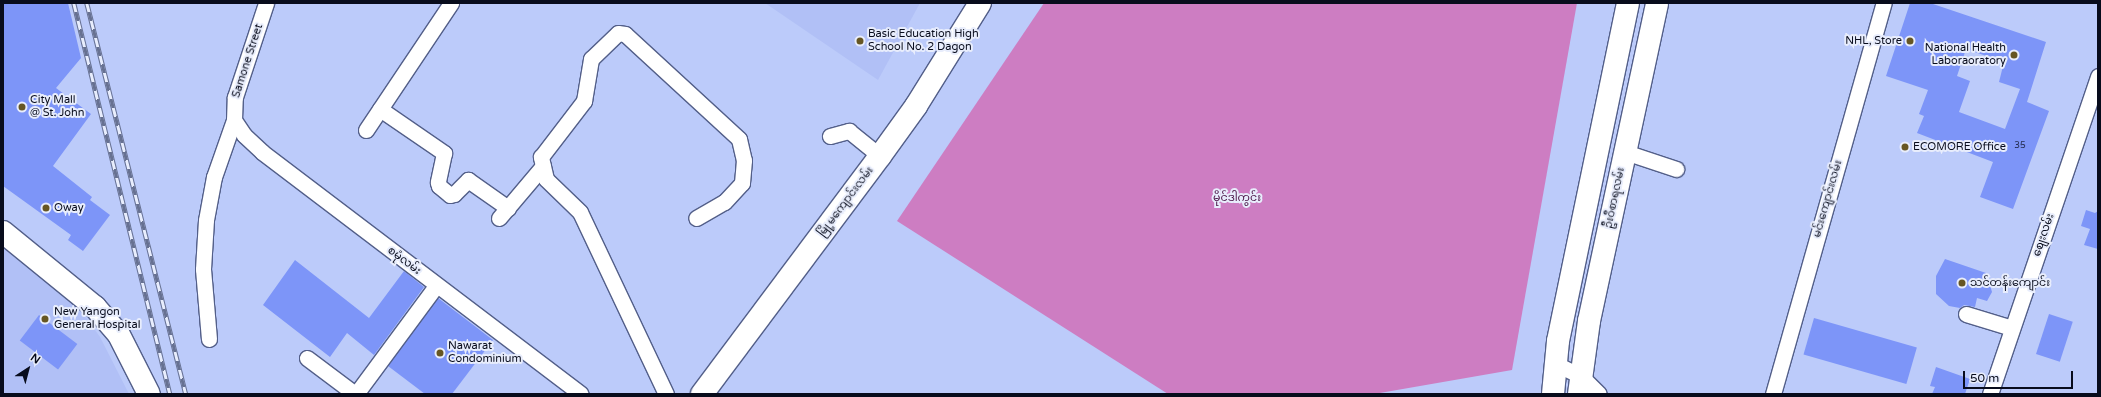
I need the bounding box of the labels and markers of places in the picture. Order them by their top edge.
place label: Basic Education High School No. 2 Dagon [868,28,979,54]
place label: NHL, Store [1845,34,1902,48]
marker: Basic Education High School No. 2 Dagon [855,36,865,46]
marker: NHL, Store [1905,36,1915,46]
place label: National Health Laboraoratory [1925,42,2006,68]
marker: National Health Laboraoratory [2009,50,2019,60]
place label: City Mall @ St. John [30,94,84,120]
marker: City Mall @ St. John [17,102,27,112]
place label: ECOMORE Office [1913,140,2006,154]
marker: ECOMORE Office [1900,142,1910,152]
place label: Oway [54,201,84,215]
marker: Oway [41,203,51,213]
place label: သင်တန်းကျောင်း [1970,276,2050,290]
marker: သင်တန်းကျောင်း [1957,278,1967,288]
place label: New Yangon General Hospital [54,306,140,332]
marker: New Yangon General Hospital [39,313,51,325]
place label: Nawarat Condominium [448,340,522,366]
marker: Nawarat Condominium [435,348,445,358]

